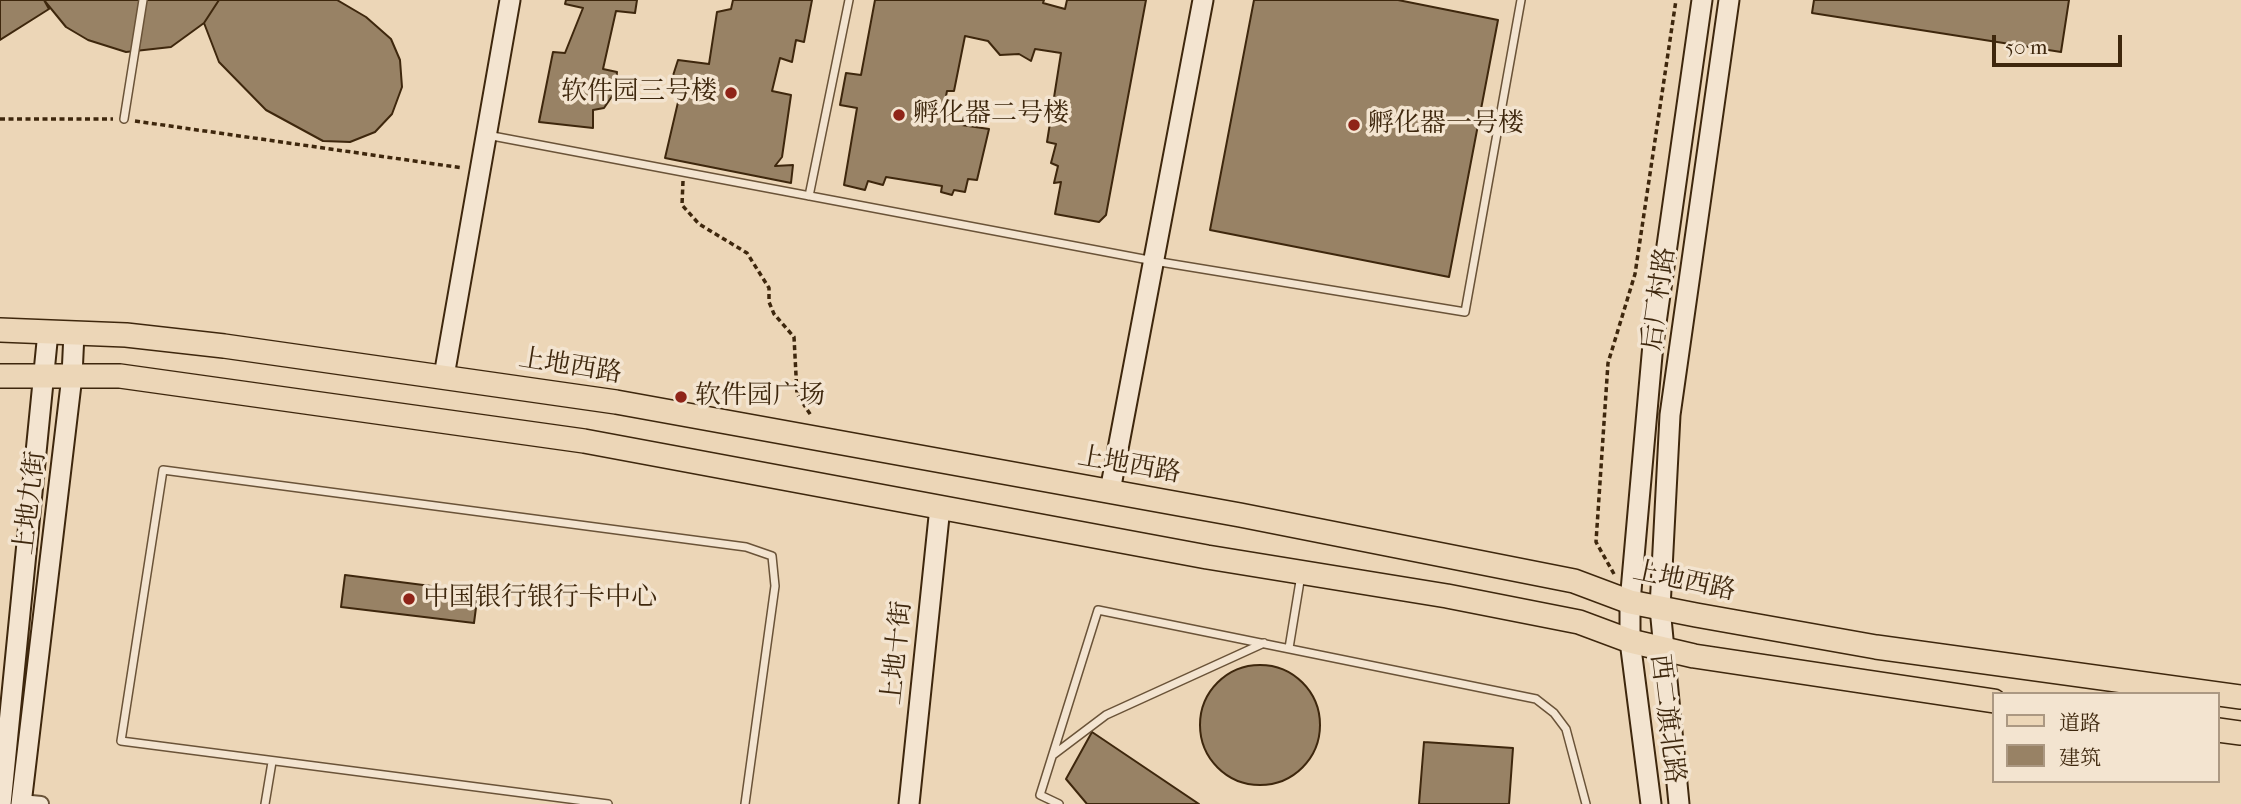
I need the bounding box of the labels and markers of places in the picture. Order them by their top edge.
place label: 软件园三号楼 [561,77,717,109]
marker: 软件园三号楼 [723,85,739,101]
place label: 孵化器二号楼 [913,99,1069,131]
marker: 孵化器二号楼 [891,107,907,123]
place label: 孵化器一号楼 [1368,109,1524,141]
marker: 孵化器一号楼 [1346,117,1362,133]
place label: 软件园广场 [695,381,825,413]
marker: 软件园广场 [673,389,689,405]
place label: 中国银行银行卡中心 [423,583,657,615]
marker: 中国银行银行卡中心 [401,591,417,607]

